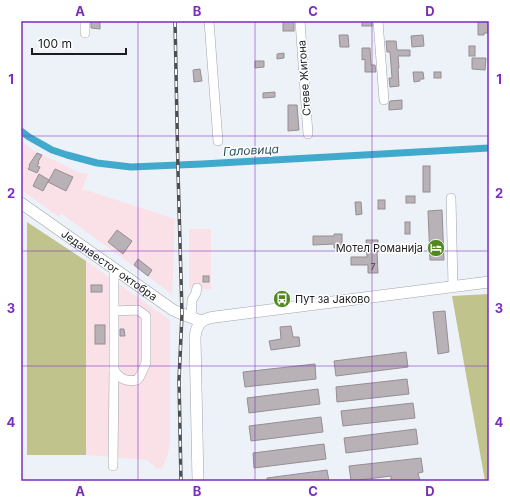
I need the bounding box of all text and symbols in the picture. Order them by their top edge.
text: A [75,3,85,19]
text: B [193,3,202,19]
text: C [308,3,318,19]
text: D [425,3,435,19]
scale bar [32,30,126,56]
text: 100 m [38,36,72,51]
street label: Стеве Жигона [294,40,314,116]
text: 1 [8,71,14,87]
text: 1 [496,71,502,87]
water label: Галовица [223,141,279,159]
text: 2 [7,185,15,201]
text: 2 [495,185,503,201]
street label: Једанаестог октобра [59,227,160,304]
hotel icon: Мотел Романија [426,238,446,258]
place label: Мотел Романија [336,241,423,255]
house number: 7 [370,261,376,272]
bus stop icon: Пут за Јаково [272,289,292,309]
place label: Пут за Јаково [295,292,370,306]
text: 3 [7,300,15,316]
text: 3 [495,300,503,316]
text: 4 [7,414,16,430]
text: 4 [495,414,504,430]
text: A [75,483,85,499]
text: B [193,483,202,499]
text: C [308,483,318,499]
text: D [425,483,435,499]

